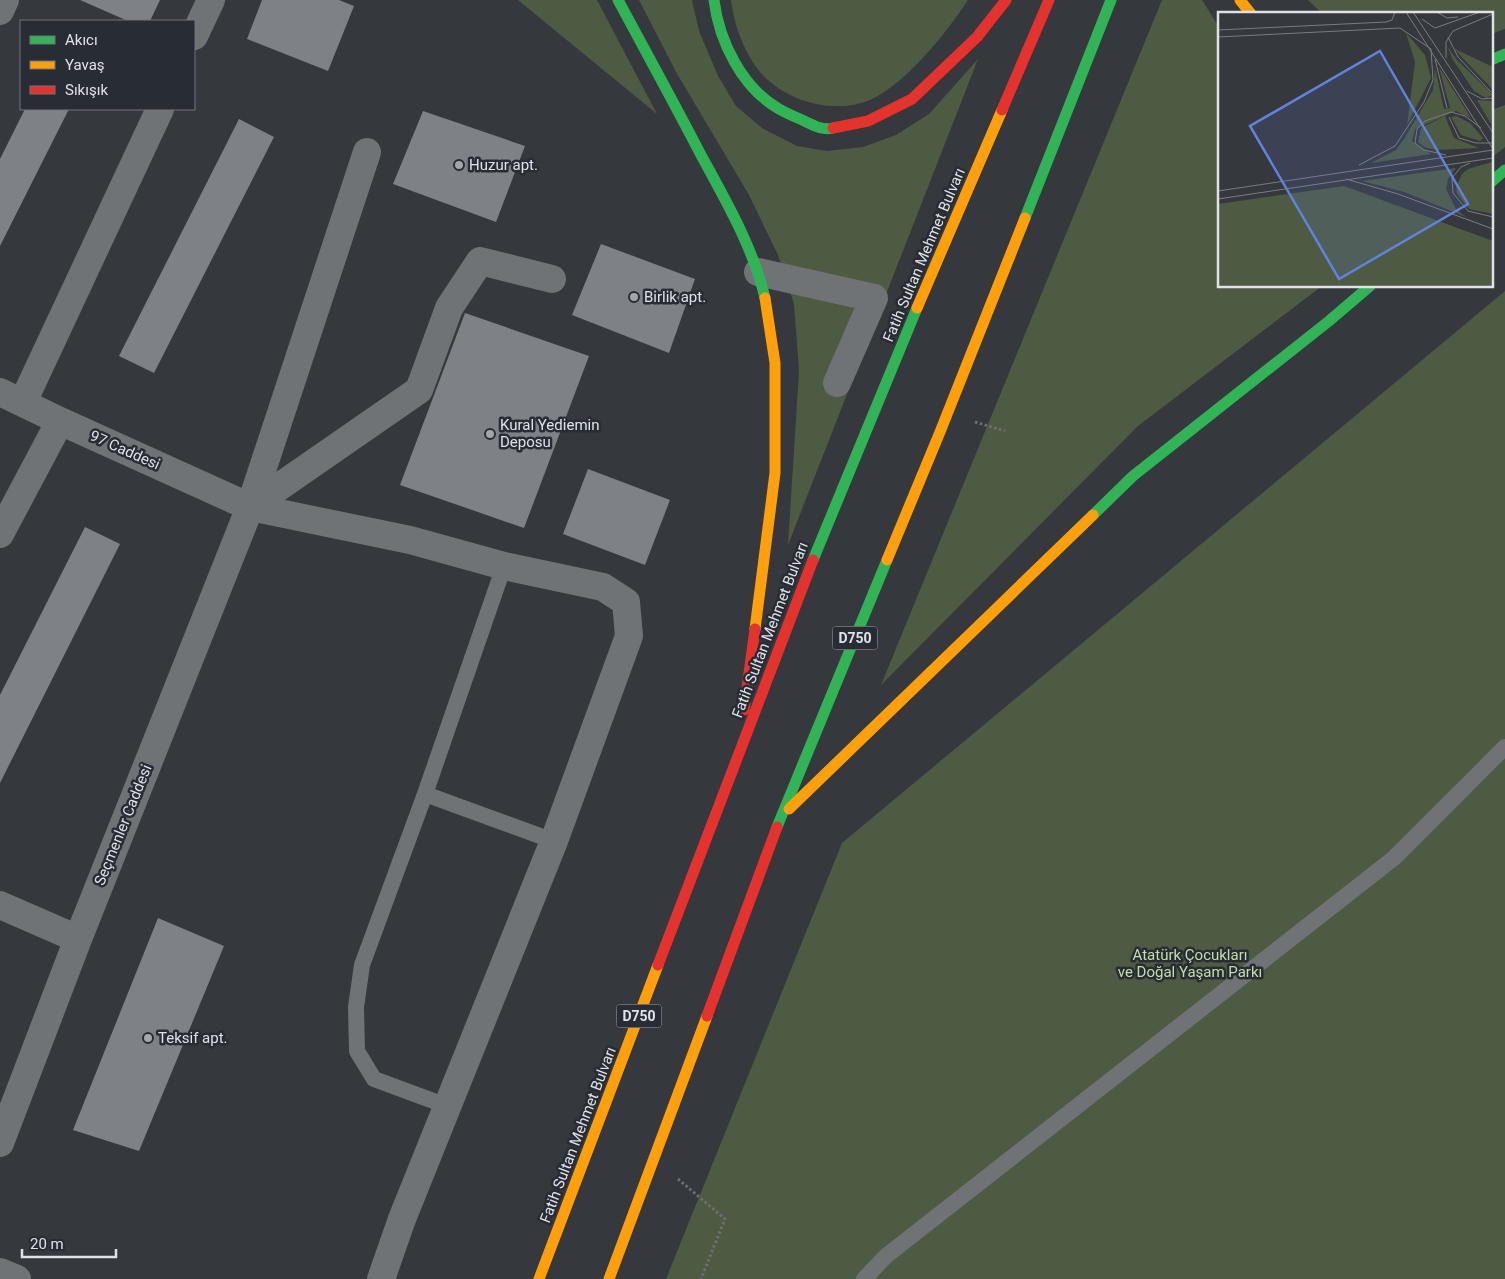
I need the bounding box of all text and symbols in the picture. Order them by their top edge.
inset map [1218,12,1492,288]
legend [20,20,195,110]
text: Akıcı [65,31,98,49]
text: Yavaş [65,56,105,74]
text: Sıkışık [65,81,108,99]
place label: Huzur apt. [469,156,538,174]
marker: Huzur apt. [453,159,465,171]
street label: Fatih Sultan Mehmet Bulvarı [879,165,969,345]
place label: Birlik apt. [644,288,706,306]
marker: Birlik apt. [628,291,640,303]
place label: Kural Yediemin Deposu [500,416,599,451]
street label: 97 Caddesi [87,427,163,473]
marker: Kural Yediemin Deposu [484,428,496,440]
street label: Fatih Sultan Mehmet Bulvarı [728,539,812,721]
road number: D750 [832,626,878,650]
street label: Seçmenler Caddesi [91,762,155,888]
park label: Atatürk Çocukları ve Doğal Yaşam Parkı [1118,946,1262,981]
road number: D750 [616,1004,662,1028]
place label: Teksif apt. [158,1029,228,1047]
marker: Teksif apt. [142,1032,154,1044]
street label: Fatih Sultan Mehmet Bulvarı [536,1044,620,1226]
scale bar [22,1226,116,1258]
text: 20 m [30,1235,64,1253]

